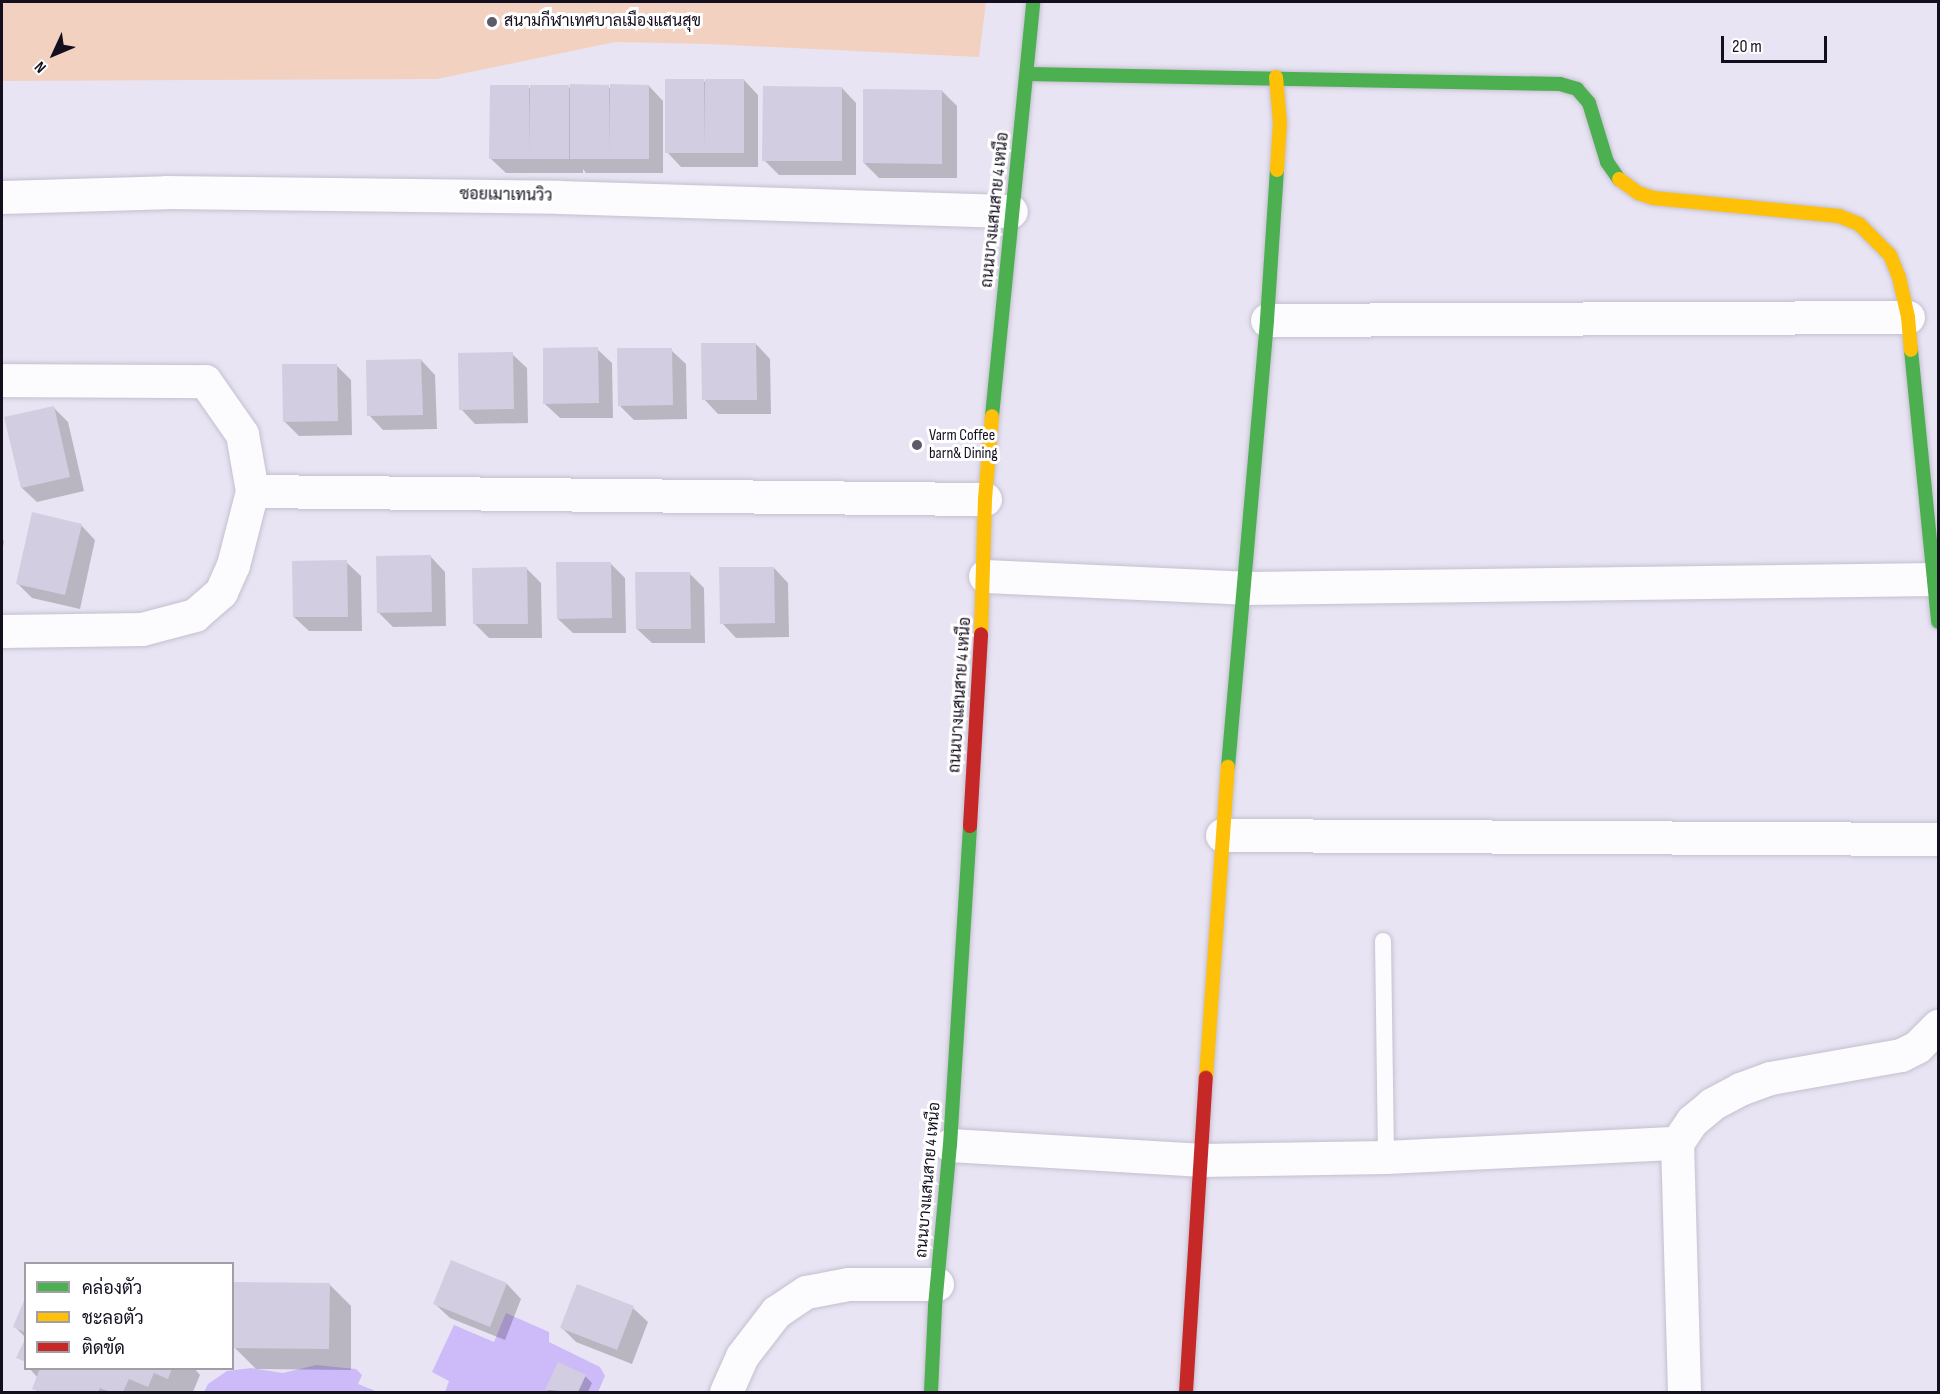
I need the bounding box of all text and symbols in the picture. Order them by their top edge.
place label: สนามกีฬาเทศบาลเมืองแสนสุข [504,12,701,32]
marker: สนามกีฬาเทศบาลเมืองแสนสุข [485,15,499,29]
north arrow [24,24,84,84]
scale bar [1724,24,1830,62]
text: 20 m [1732,36,1762,57]
text: N [31,57,50,77]
street label: ถนนบางแสนสาย 4 เหนือ [978,131,1014,289]
street label: ซอยเมาเทนวิว [459,186,553,206]
place label: Varm Coffee barn& Dining [929,426,998,464]
marker: Varm Coffee barn& Dining [910,438,924,452]
street label: ถนนบางแสนสาย 4 เหนือ [946,616,976,774]
street label: ถนนบางแสนสาย 4 เหนือ [913,1101,945,1259]
legend [24,1262,234,1370]
text: คล่องตัว [82,1278,142,1299]
text: ชะลอตัว [82,1308,144,1329]
text: ติดขัด [82,1338,125,1359]

